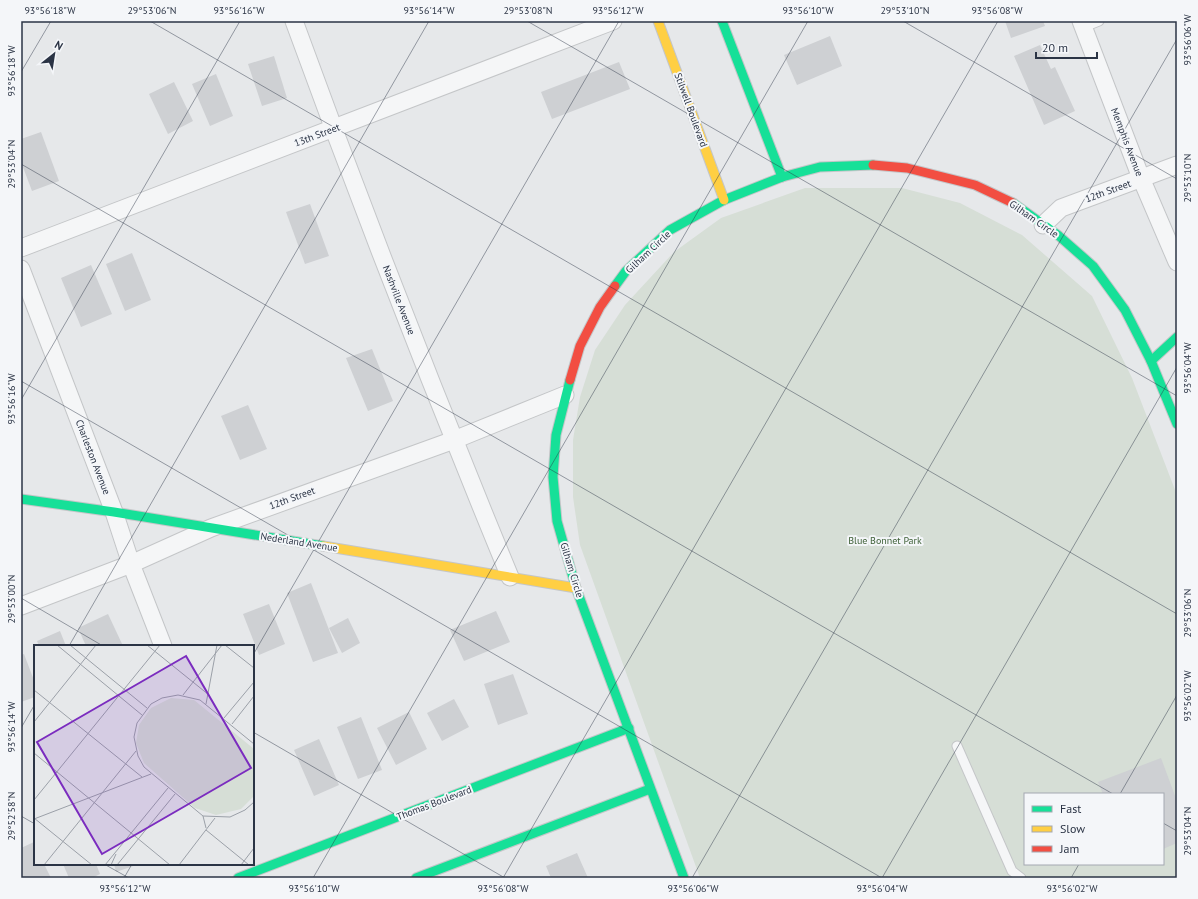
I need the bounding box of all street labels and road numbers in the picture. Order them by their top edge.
street label: Stilwell Boulevard [672,71,710,149]
street label: Memphis Avenue [1108,106,1146,178]
street label: 13th Street [292,120,342,150]
street label: 12th Street [1083,176,1133,205]
street label: Gilham Circle [1007,197,1061,241]
street label: Gilham Circle [623,228,673,276]
street label: Nashville Avenue [380,263,418,337]
street label: Charleston Avenue [73,418,113,496]
street label: 12th Street [267,483,317,512]
street label: Nederland Avenue [259,529,339,555]
street label: Gilham Circle [557,541,587,599]
street label: Thomas Boulevard [395,783,473,823]

